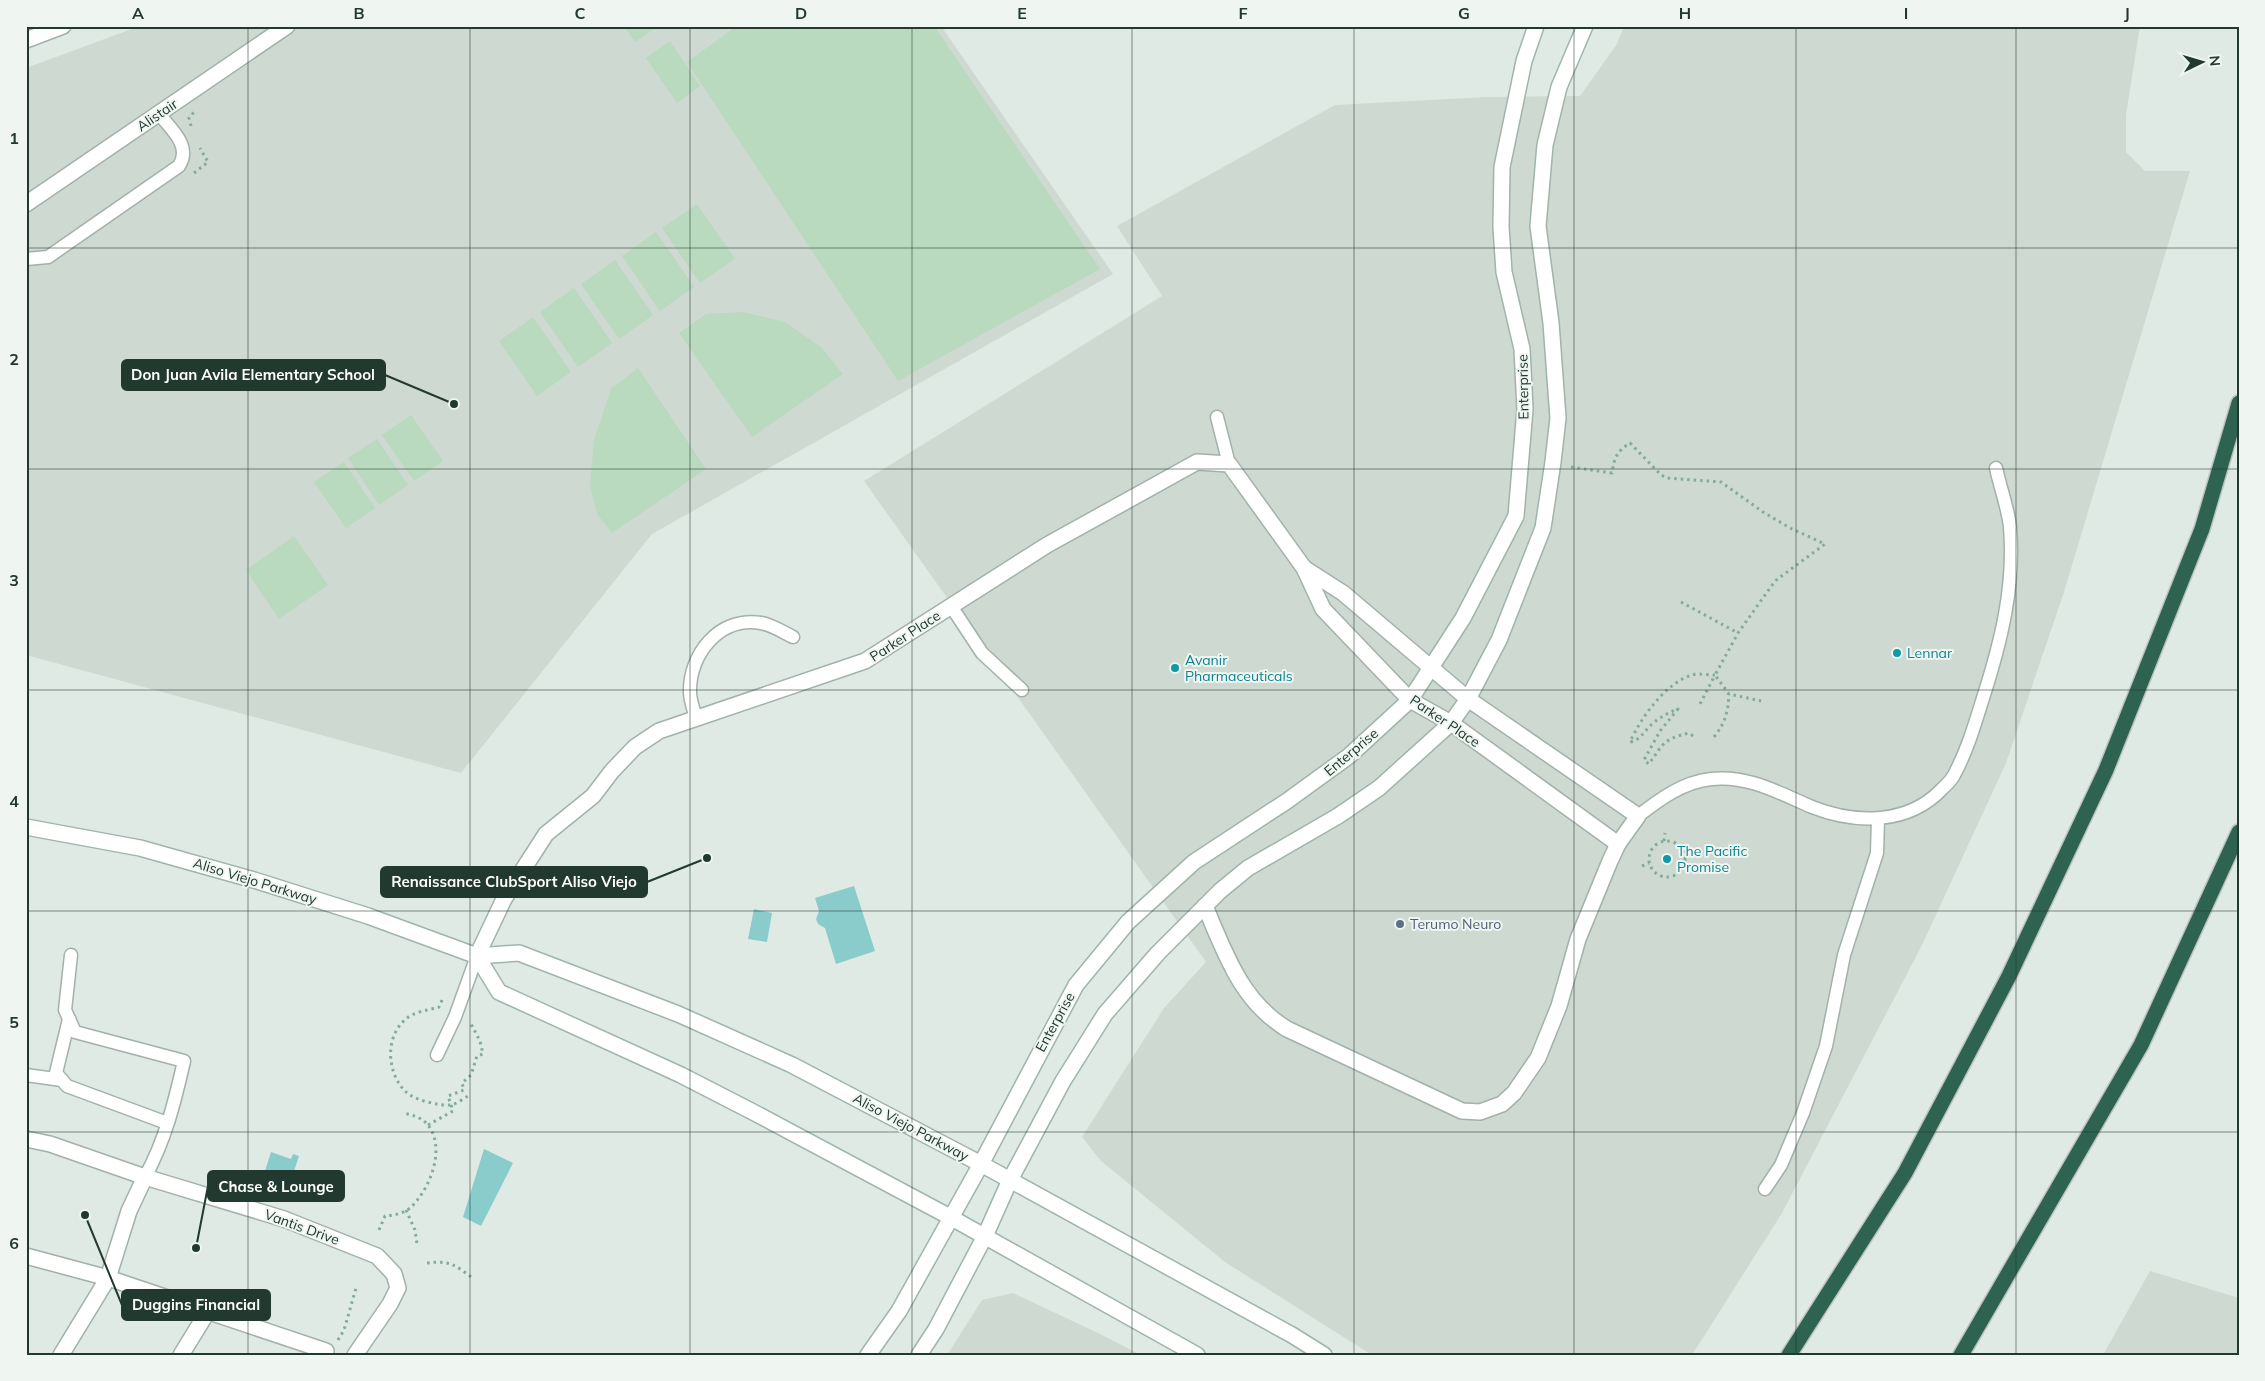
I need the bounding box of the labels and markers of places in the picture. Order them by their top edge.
callout: Don Juan Avila Elementary School [122,360,385,390]
place label: Lennar [1907,644,1953,662]
marker: Lennar [1891,647,1903,659]
place label: Avanir Pharmaceuticals [1185,651,1293,685]
marker: Avanir Pharmaceuticals [1169,662,1181,674]
place label: The Pacific Promise [1677,842,1747,876]
marker: The Pacific Promise [1661,853,1673,865]
callout: Renaissance ClubSport Aliso Viejo [381,867,647,897]
place label: Terumo Neuro [1410,915,1501,933]
marker: Terumo Neuro [1394,918,1406,930]
callout: Chase & Lounge [208,1171,344,1201]
callout: Duggins Financial [122,1290,270,1320]

